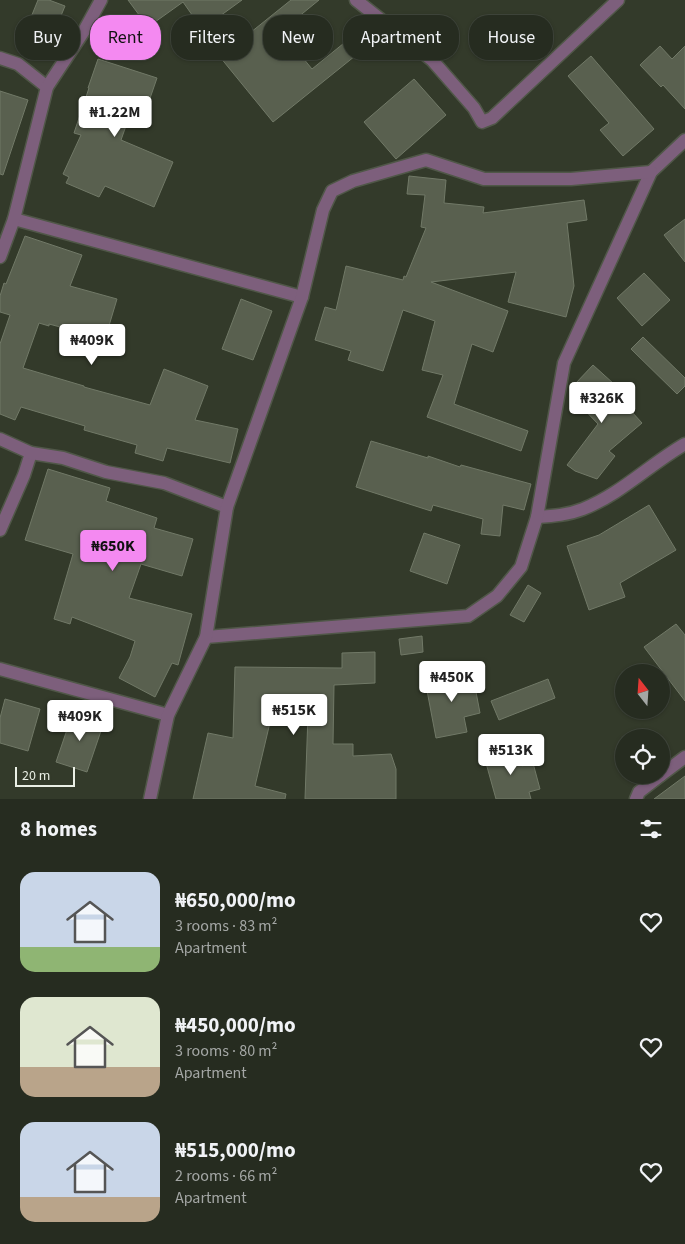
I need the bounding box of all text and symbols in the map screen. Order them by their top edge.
chip: Buy [15,15,80,60]
chip: Rent [90,15,161,60]
chip: Filters [171,15,253,60]
chip: New [263,15,333,60]
chip: Apartment [343,15,459,60]
chip: House [469,15,553,60]
pin: ₦1.22M [74,96,156,138]
text: ₦1.22M [90,101,140,123]
pin: ₦409K [57,324,127,366]
text: ₦409K [70,329,114,351]
pin: ₦326K [567,382,637,424]
text: ₦326K [580,387,624,409]
pin: ₦650K [78,530,148,572]
text: ₦650K [91,535,135,557]
pin: ₦450K [417,660,487,703]
north arrow [615,664,670,719]
map controls [615,664,670,784]
text: ₦450K [430,666,474,688]
pin: ₦515K [259,694,329,736]
text: ₦515K [272,699,316,721]
pin: ₦409K [45,700,115,742]
text: ₦409K [58,705,102,727]
button: locate [615,729,670,784]
pin: ₦513K [476,734,546,776]
text: ₦513K [489,739,533,761]
scale bar [15,764,75,787]
text: 20 m [22,766,50,786]
text: 8 homes [20,814,97,844]
icon: filters [637,815,665,843]
text: ₦650,000/mo [175,885,296,915]
icon: home [60,892,120,952]
icon: heart [637,908,665,936]
text: 3 rooms · 83 m² [175,915,277,937]
text: Apartment [175,937,247,959]
text: ₦450,000/mo [175,1010,296,1040]
icon: home [60,1017,120,1077]
icon: heart [637,1033,665,1061]
text: 3 rooms · 80 m² [175,1040,277,1062]
text: Apartment [175,1062,247,1084]
text: ₦515,000/mo [175,1135,296,1165]
icon: home [60,1142,120,1202]
icon: heart [637,1158,665,1186]
text: 2 rooms · 66 m² [175,1165,277,1187]
text: Apartment [175,1187,247,1209]

